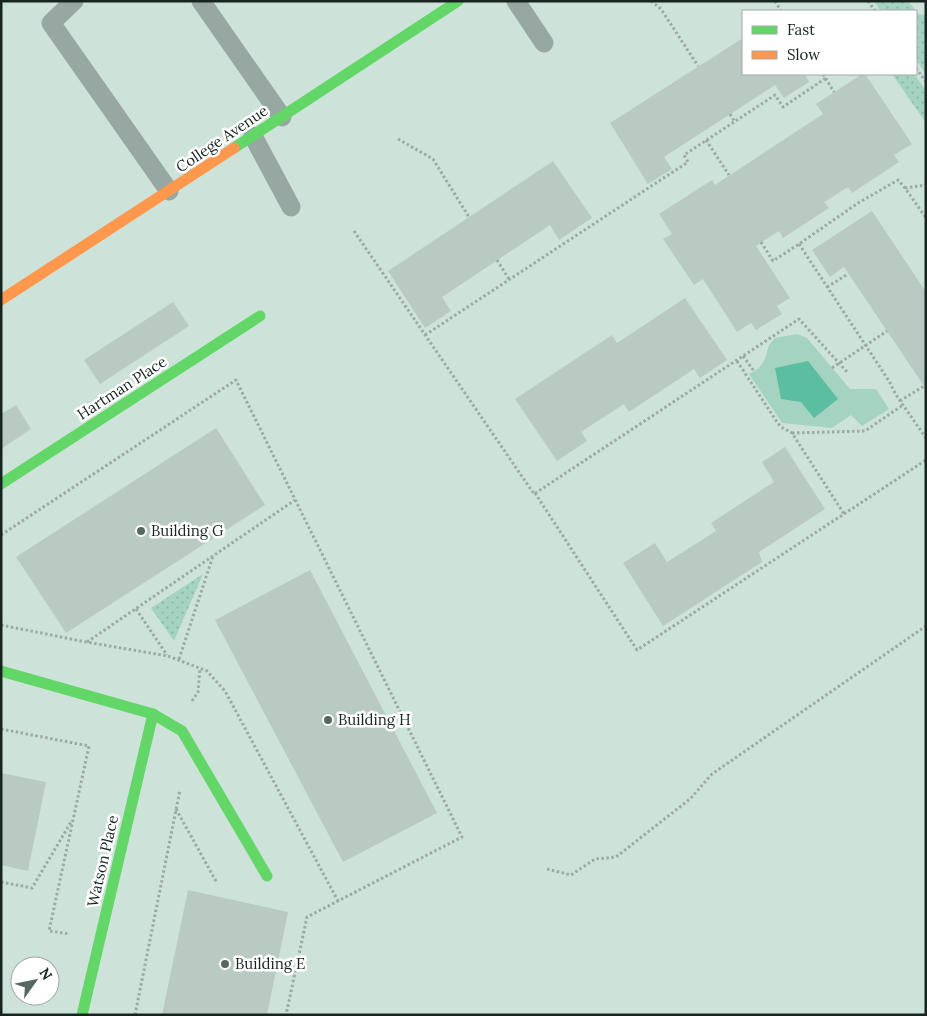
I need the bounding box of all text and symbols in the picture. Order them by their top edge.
legend [742,10,917,75]
text: Fast [787,20,815,39]
text: Slow [787,45,820,64]
street label: College Avenue [172,101,271,176]
street label: Hartman Place [73,352,170,424]
place label: Building G [151,521,224,540]
marker: Building G [135,525,147,537]
place label: Building H [338,710,411,729]
marker: Building H [322,714,334,726]
street label: Watson Place [83,813,122,909]
place label: Building E [235,954,305,973]
north arrow [10,956,60,1006]
marker: Building E [219,958,231,970]
text: N [35,964,56,984]

